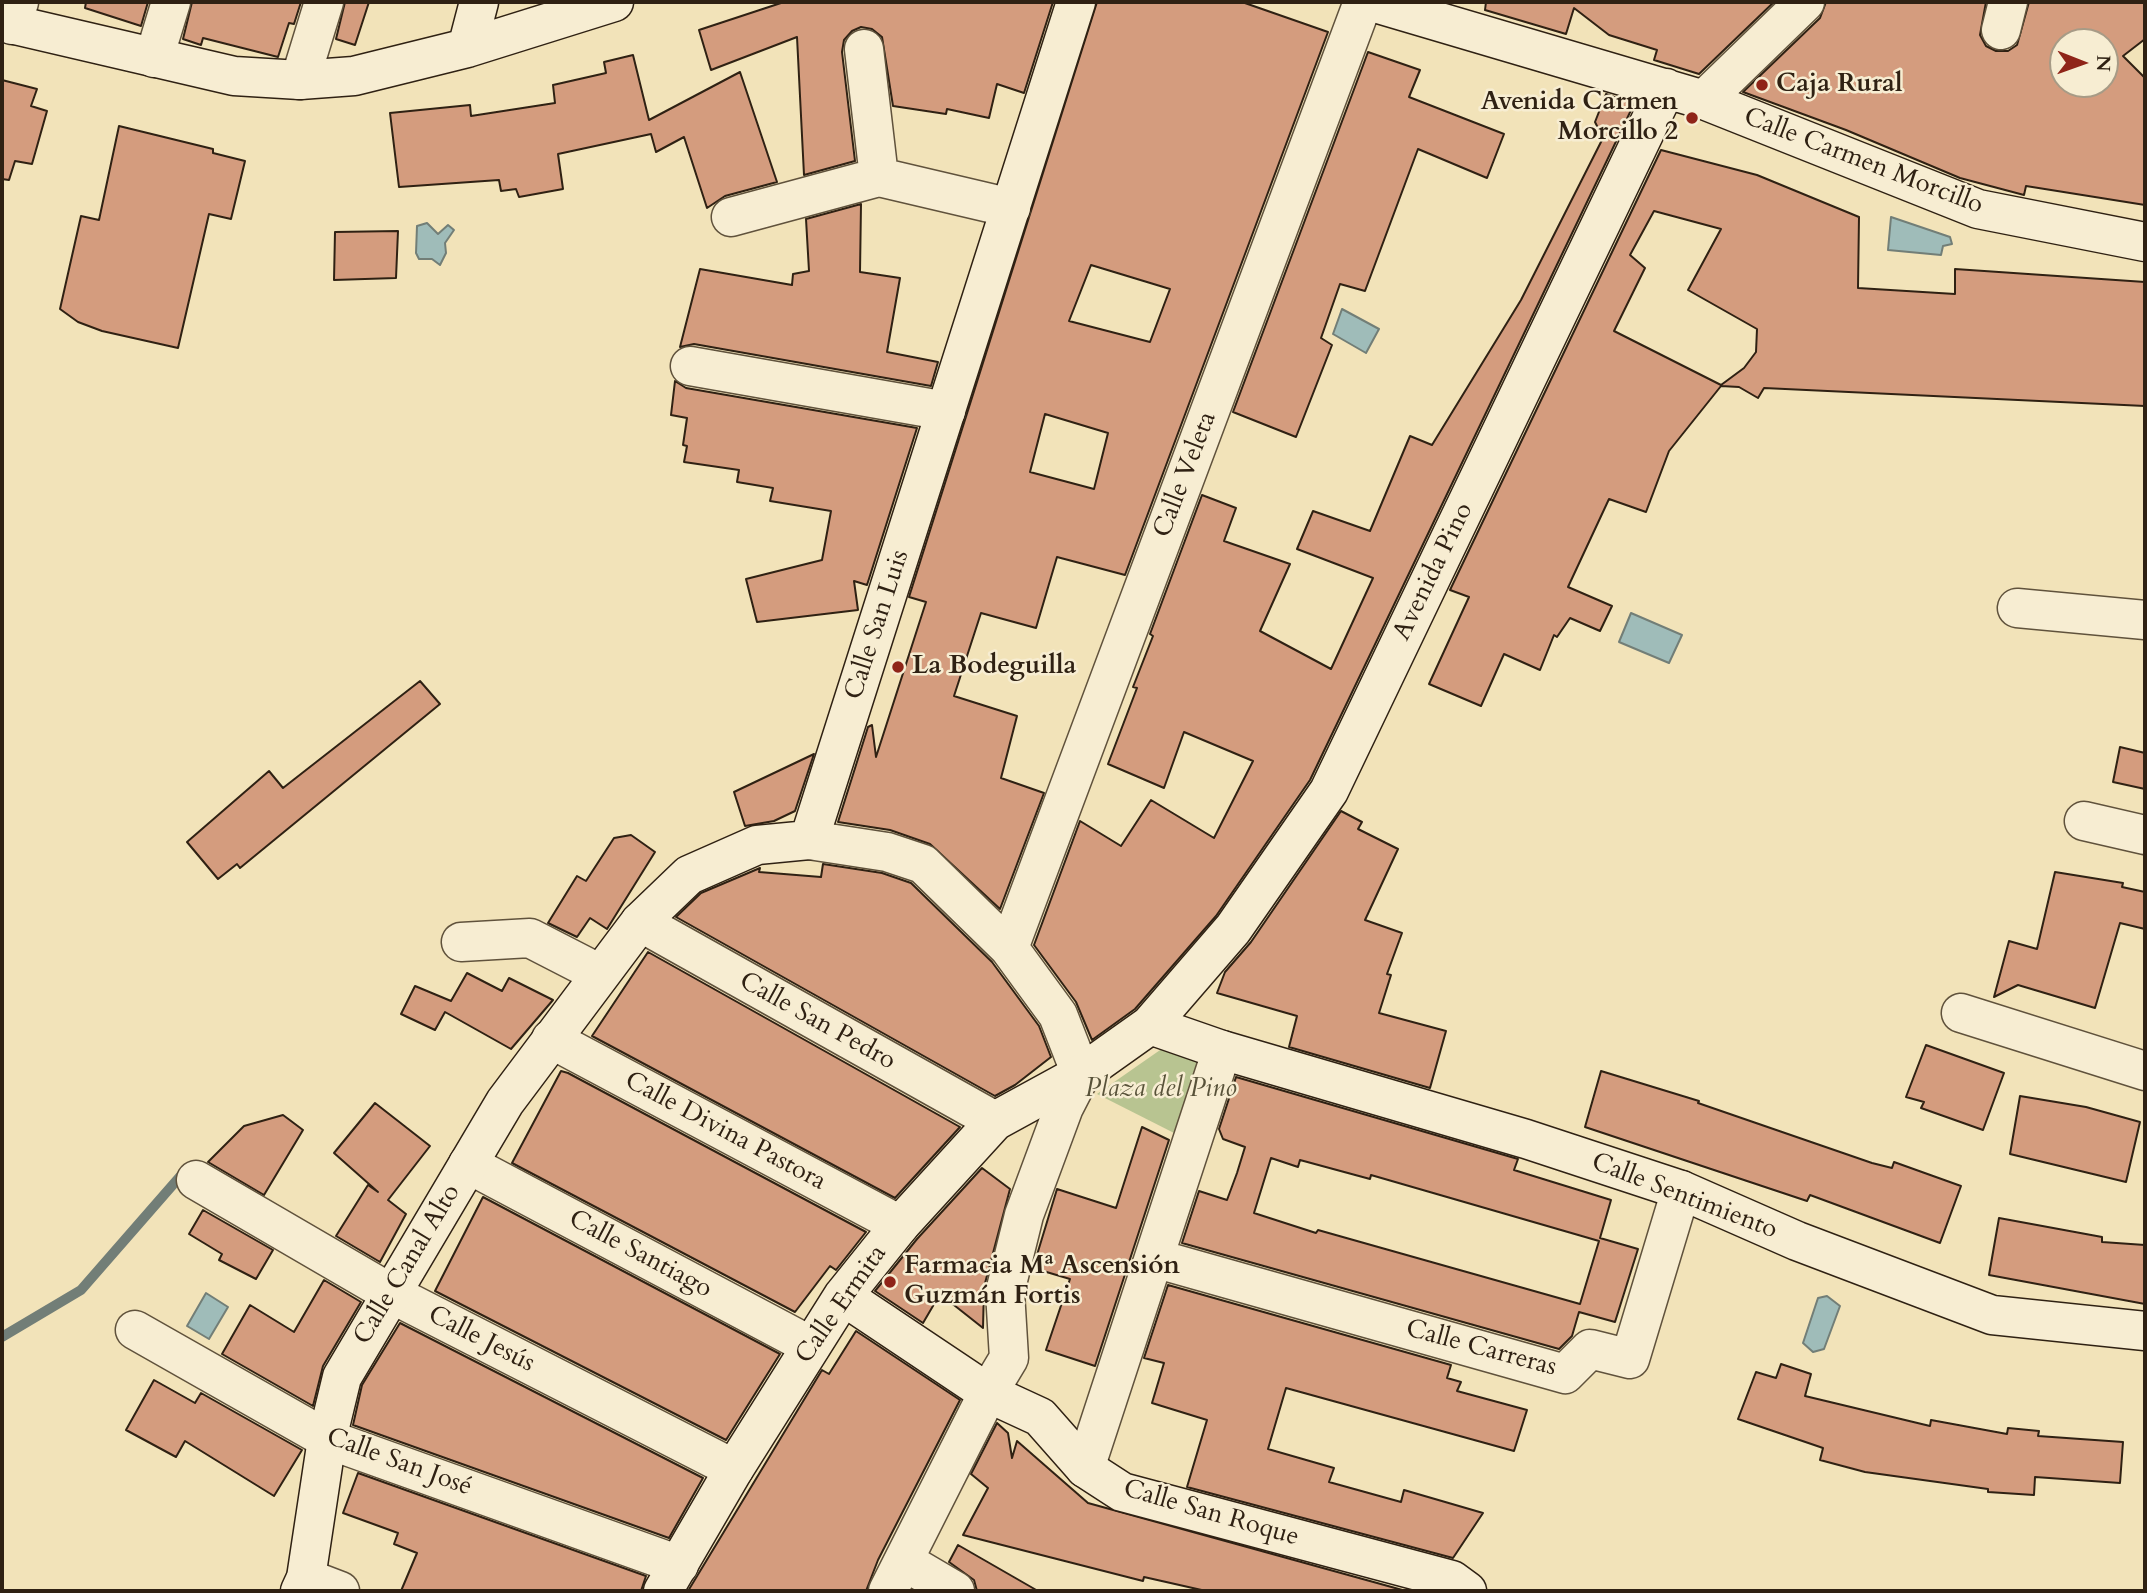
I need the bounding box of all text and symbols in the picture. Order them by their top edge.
north arrow [2049,28,2119,98]
text: N [2090,55,2116,72]
place label: Caja Rural [1776,69,1903,101]
marker: Caja Rural [1754,77,1770,93]
place label: Avenida Carmen Morcillo 2 [1481,87,1678,148]
street label: Calle Carmen Morcillo [1739,102,1987,222]
marker: Avenida Carmen Morcillo 2 [1684,110,1700,126]
street label: Calle Veleta [1148,408,1224,542]
street label: Avenida Pino [1387,498,1481,646]
street label: Calle San Luis [839,546,917,704]
place label: La Bodeguilla [912,651,1076,683]
marker: La Bodeguilla [890,659,906,675]
street label: Calle San Pedro [733,966,901,1078]
street label: Calle Divina Pastora [619,1066,831,1198]
park label: Plaza del Pino [1085,1074,1237,1106]
street label: Calle Sentimiento [1587,1147,1781,1247]
street label: Calle Canal Alto [348,1179,468,1351]
street label: Calle Santiago [563,1204,717,1306]
street label: Calle Ermita [790,1240,894,1370]
place label: Farmacia Mª Ascensión Guzmán Fortis [904,1251,1180,1312]
marker: Farmacia Mª Ascensión Guzmán Fortis [882,1274,898,1290]
street label: Calle Jesús [423,1300,539,1380]
street label: Calle Carreras [1402,1314,1560,1384]
street label: Calle San José [322,1422,476,1504]
street label: Calle San Roque [1120,1474,1302,1554]

